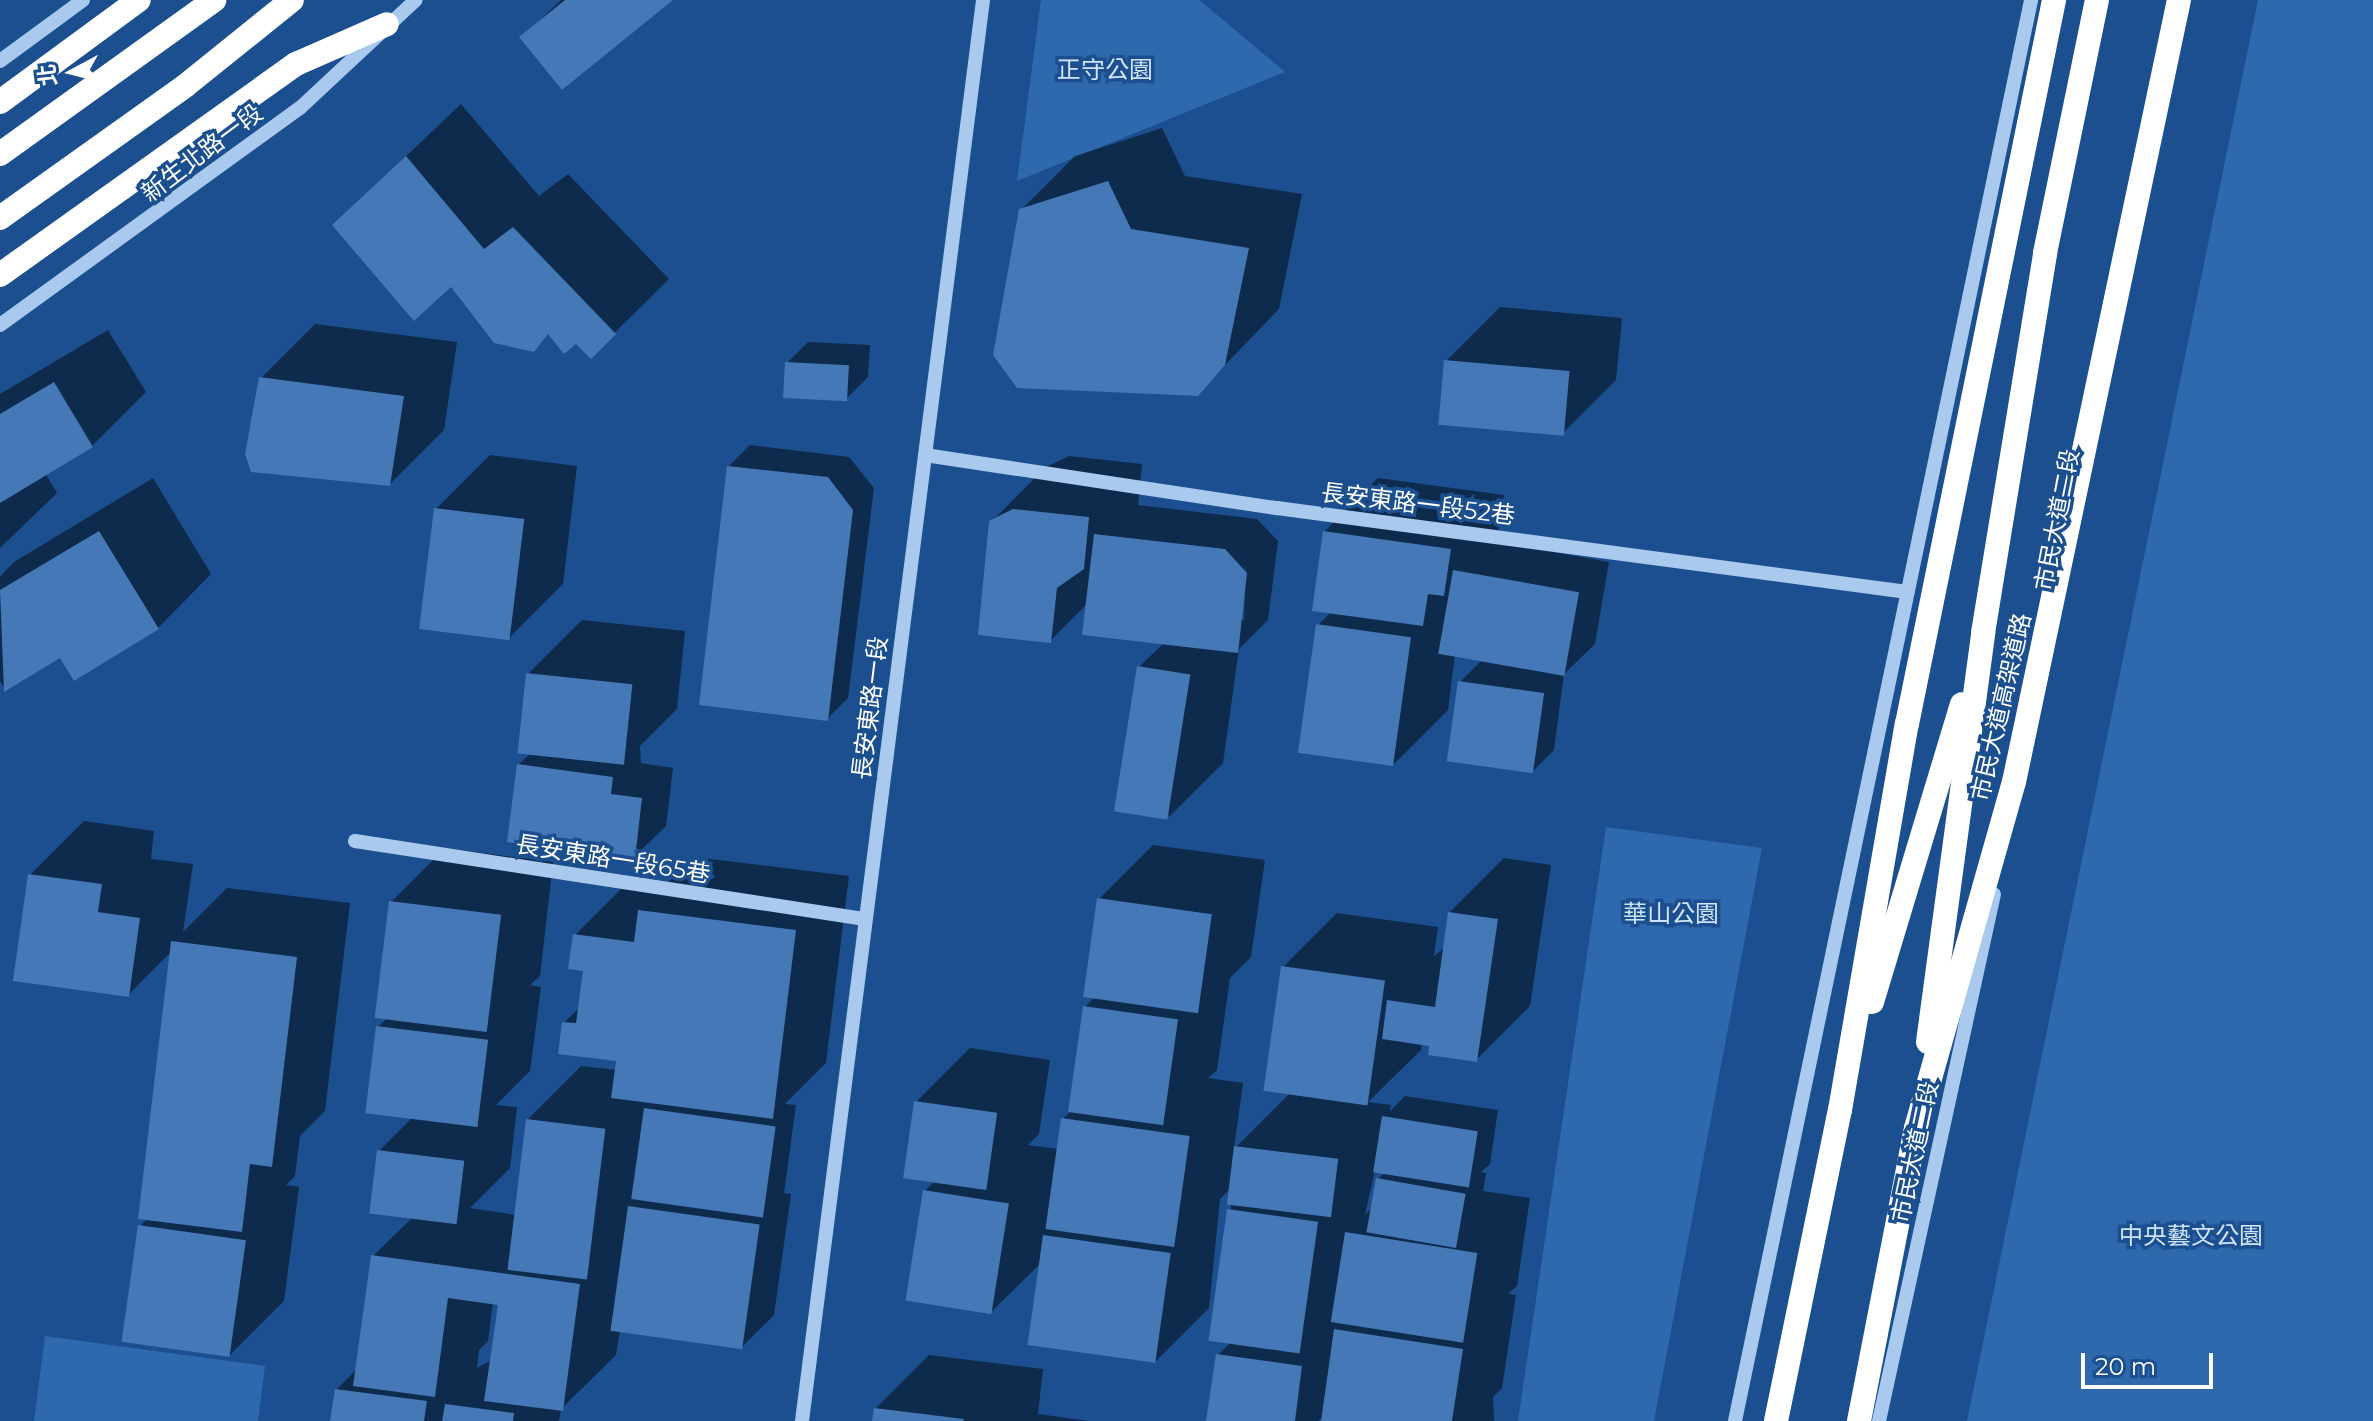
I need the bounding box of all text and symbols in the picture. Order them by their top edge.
north arrow [32,32,112,112]
park label: 正守公園 [1057,56,1153,84]
text: 北 [33,62,62,88]
street label: 新生北路一段 [136,98,268,208]
street label: 市民大道二段 [2029,447,2085,593]
street label: 長安東路一段52巷 [1319,478,1517,530]
street label: 市民大道高架道路 [1965,610,2037,804]
street label: 長安東路一段 [847,635,893,781]
street label: 長安東路一段65巷 [514,829,712,889]
park label: 華山公園 [1623,900,1719,928]
street label: 市民大道二段 [1886,1079,1944,1225]
park label: 中央藝文公園 [2119,1222,2263,1250]
scale bar [2085,1337,2217,1387]
text: 20 m [2095,1352,2156,1381]

